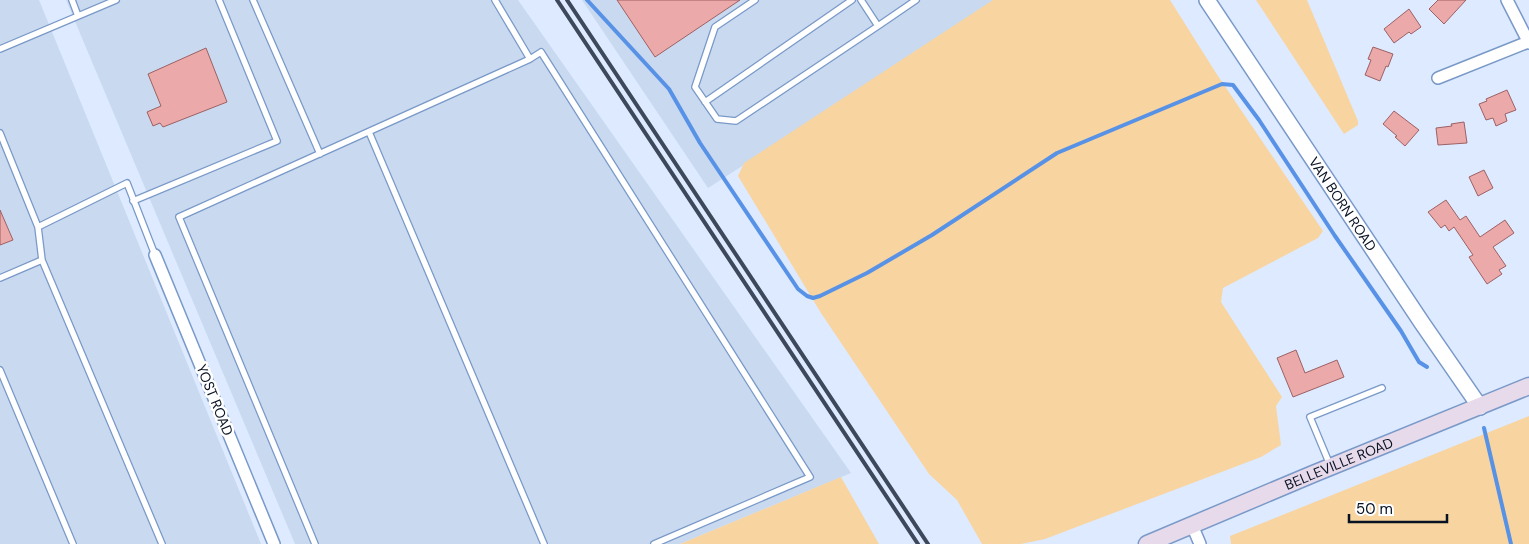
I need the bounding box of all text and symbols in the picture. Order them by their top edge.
street label: VAN BORN ROAD [1305,154,1380,254]
street label: YOST ROAD [193,362,237,438]
street label: BELLEVILLE ROAD [1282,433,1396,494]
scale bar [1349,492,1446,524]
text: 50 m [1356,499,1393,519]

